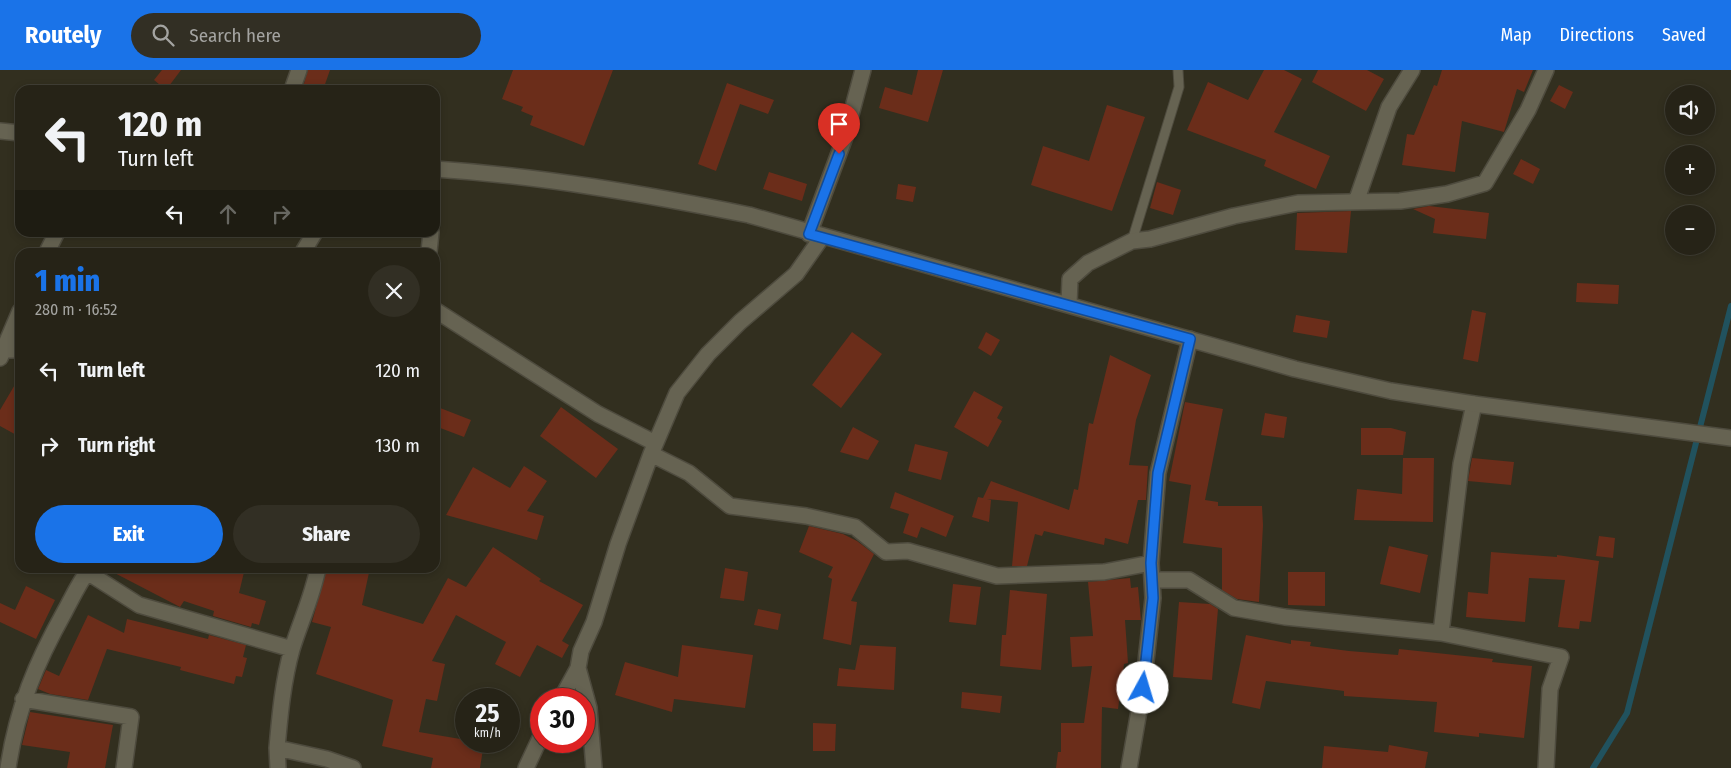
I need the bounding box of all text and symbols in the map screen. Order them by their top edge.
search box [131,13,481,58]
text: Routely [25,21,101,49]
icon: search [149,21,177,49]
text: Search here [189,24,281,47]
text: Map [1500,24,1532,46]
text: Directions [1560,24,1634,46]
text: Saved [1662,24,1706,46]
map controls [1665,85,1715,255]
button: sound [1665,85,1715,135]
text: 120 m [118,103,202,145]
pin [818,103,860,154]
icon: left [35,105,100,170]
icon: arrive [825,110,853,138]
text: Turn left [118,145,194,172]
button: + [1665,145,1715,195]
icon: left [161,200,189,228]
icon: ahead [214,200,242,228]
icon: right [267,200,295,228]
button: − [1665,205,1715,255]
text: 1 min [35,263,100,299]
button: close [368,265,420,317]
text: 280 m · 16:52 [35,300,117,319]
icon: left [35,357,63,385]
text: Turn left [78,359,145,382]
text: 120 m [375,359,420,382]
icon: right [35,432,63,460]
text: Turn right [78,434,155,457]
text: 130 m [375,434,420,457]
button: Exit [35,505,223,563]
button: Share [233,505,420,563]
position arrow [1116,661,1168,713]
speed limit sign: 30 [530,688,595,753]
text: 25 [476,699,499,729]
text: km/h [474,726,501,740]

